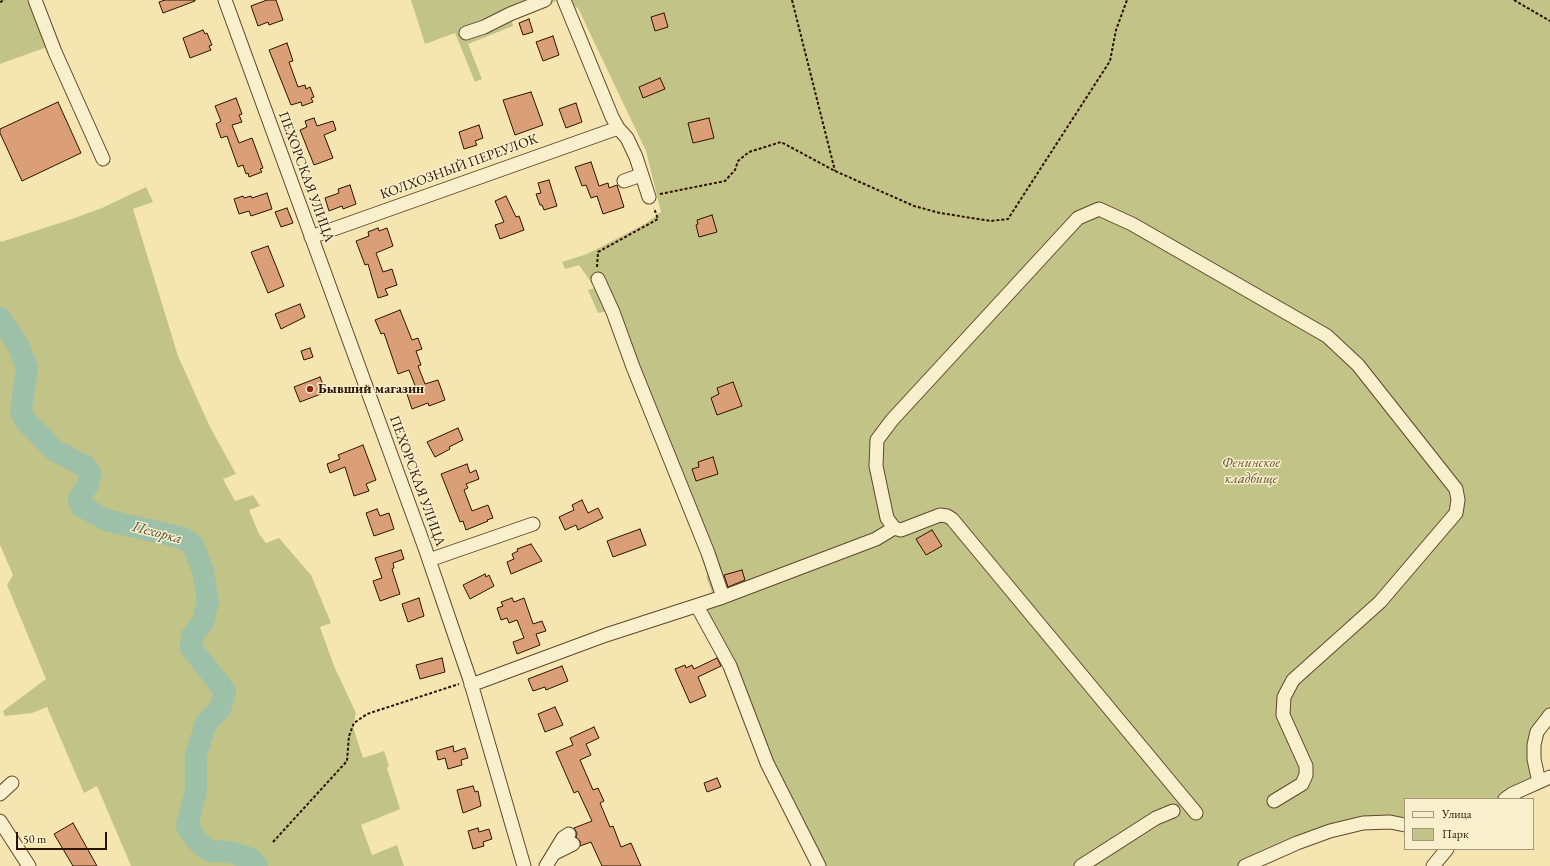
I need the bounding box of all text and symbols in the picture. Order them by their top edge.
street label: ПЕХОРСКАЯ УЛИЦА [274,109,338,245]
street label: КОЛХОЗНЫЙ ПЕРЕУЛОК [378,131,540,203]
place label: Бывший магазин [318,381,424,397]
marker: Бывший магазин [305,384,315,394]
street label: ПЕХОРСКАЯ УЛИЦА [385,413,449,549]
park label: Фенинское кладбище [1222,455,1280,488]
water label: Пехорка [130,518,184,548]
legend [1404,798,1534,850]
text: Улица [1442,806,1472,822]
scale bar [18,824,109,850]
text: Парк [1442,826,1469,842]
text: 50 m [23,831,46,847]

